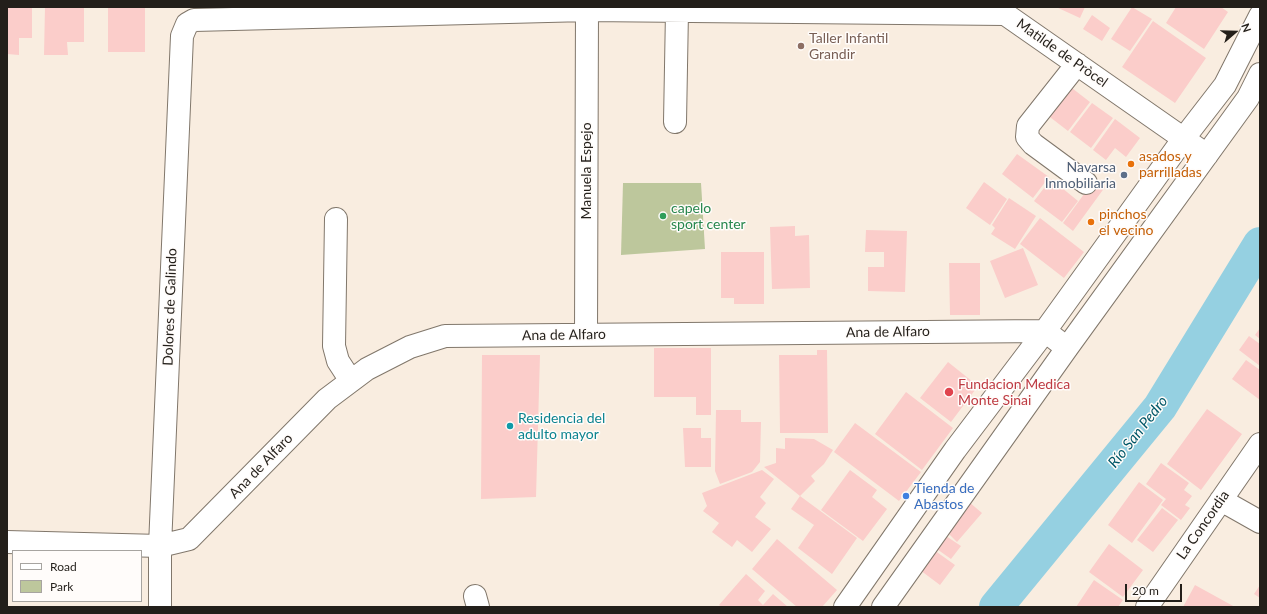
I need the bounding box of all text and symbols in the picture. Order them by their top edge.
north arrow [1215,12,1255,52]
street label: Matilde de Pròcel [1013,15,1111,91]
text: N [1239,22,1254,34]
place label: Taller Infantil Grandir [809,30,888,62]
marker: Taller Infantil Grandir [796,41,806,51]
street label: Manuela Espejo [578,122,594,220]
place label: asados y parrilladas [1139,148,1202,180]
place label: Navarsa Inmobiliaria [1045,159,1116,192]
marker: asados y parrilladas [1126,159,1136,169]
marker: Navarsa Inmobiliaria [1119,170,1129,180]
place label: capelo sport center [671,200,746,232]
place label: pinchos el vecino [1099,206,1153,238]
marker: capelo sport center [658,211,668,221]
marker: pinchos el vecino [1086,217,1096,227]
street label: Dolores de Galindo [160,248,180,366]
street label: Ana de Alfaro [846,323,930,341]
street label: Ana de Alfaro [522,326,606,344]
place label: Fundacion Medica Monte Sinai [958,376,1070,408]
marker: Fundacion Medica Monte Sinai [943,386,955,398]
water label: Río San Pedro [1104,393,1172,471]
place label: Residencia del adulto mayor [518,410,605,442]
marker: Residencia del adulto mayor [505,421,515,431]
street label: Ana de Alfaro [226,430,296,502]
place label: Tienda de Abastos [914,480,974,512]
street label: La Concordia [1173,487,1233,563]
marker: Tienda de Abastos [901,491,911,501]
legend [12,550,142,602]
text: Road [50,559,77,574]
scale bar [1127,576,1184,602]
text: Park [50,579,73,594]
text: 20 m [1132,583,1159,598]

